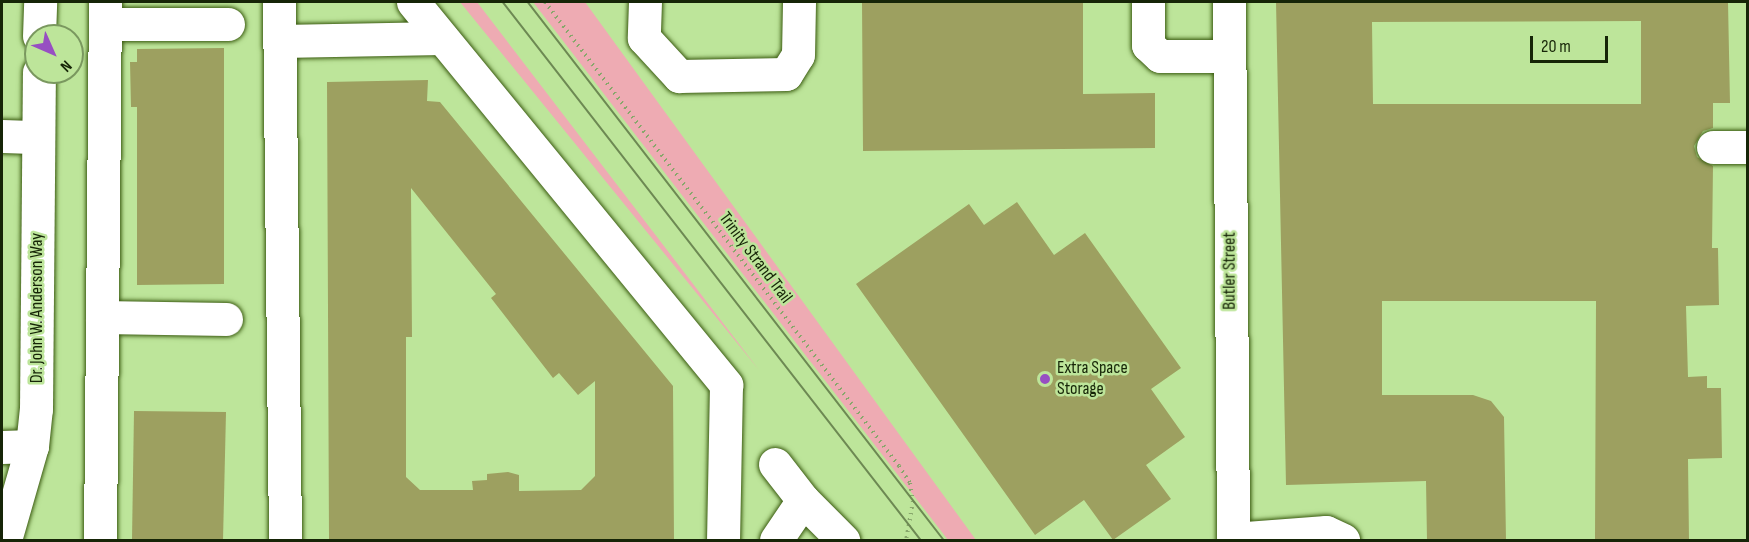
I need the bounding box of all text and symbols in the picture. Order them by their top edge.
north arrow [24,24,84,84]
scale bar [1533,24,1611,62]
text: 20 m [1541,36,1571,57]
text: N [56,56,75,75]
street label: Trinity Strand Trail [714,208,796,308]
street label: Butler Street [1219,232,1241,310]
street label: Dr. John W. Anderson Way [26,233,48,383]
place label: Extra Space Storage [1057,358,1128,400]
marker: Extra Space Storage [1038,372,1052,386]

